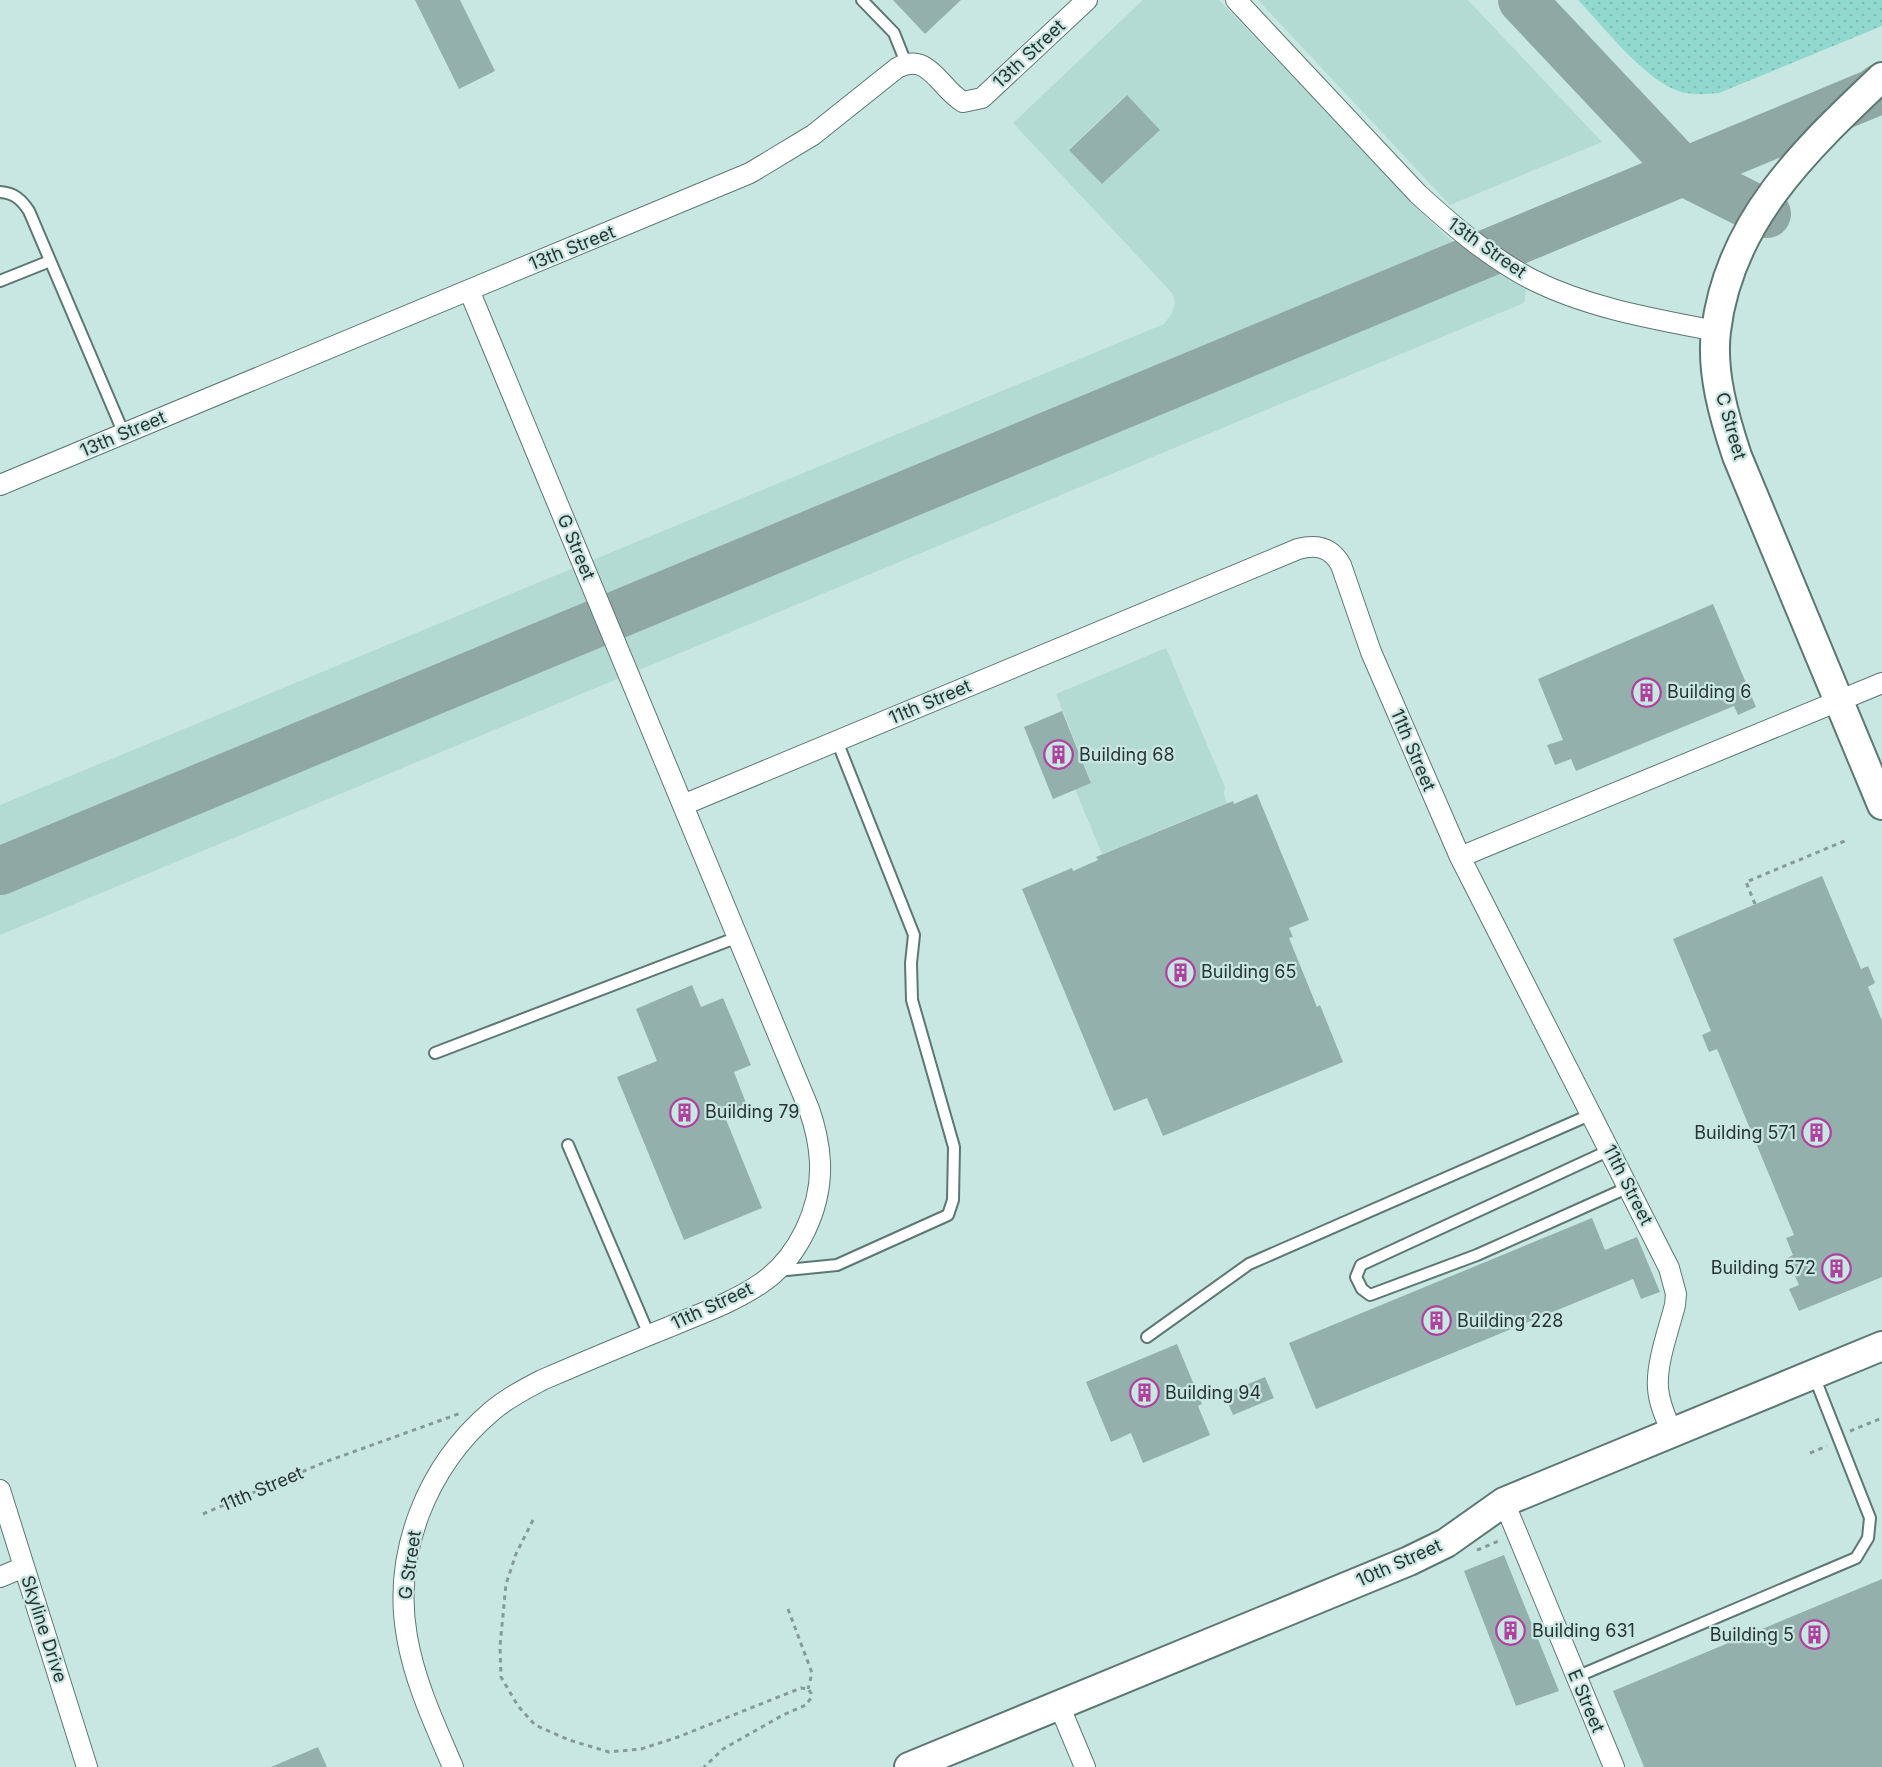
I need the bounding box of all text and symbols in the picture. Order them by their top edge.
street label: 13th Street [988,15,1069,92]
street label: 13th Street [1444,213,1531,282]
street label: 13th Street [526,221,618,274]
street label: C Street [1712,390,1751,462]
street label: 13th Street [77,406,169,461]
street label: G Street [553,511,600,583]
street label: 11th Street [886,675,974,728]
building icon: Building 6 [1630,676,1662,708]
place label: Building 6 [1667,681,1751,702]
street label: 11th Street [1387,706,1440,794]
building icon: Building 68 [1042,739,1074,771]
place label: Building 68 [1079,744,1175,765]
building icon: Building 65 [1164,956,1196,988]
place label: Building 65 [1201,961,1296,982]
building icon: Building 79 [668,1096,700,1128]
place label: Building 79 [705,1101,799,1122]
building icon: Building 571 [1801,1117,1833,1149]
place label: Building 571 [1694,1122,1796,1143]
street label: 11th Street [1599,1141,1658,1229]
building icon: Building 572 [1821,1252,1853,1284]
place label: Building 572 [1711,1257,1816,1278]
street label: 11th Street [668,1278,756,1334]
building icon: Building 228 [1420,1305,1452,1337]
place label: Building 228 [1457,1310,1563,1331]
building icon: Building 94 [1128,1377,1160,1409]
place label: Building 94 [1165,1382,1261,1403]
street label: 11th Street [218,1462,306,1515]
street label: G Street [394,1529,425,1601]
street label: 10th Street [1353,1534,1445,1591]
street label: Skyline Drive [17,1573,72,1685]
building icon: Building 631 [1495,1615,1527,1647]
building icon: Building 5 [1799,1619,1831,1651]
place label: Building 631 [1532,1620,1635,1641]
place label: Building 5 [1710,1624,1794,1645]
street label: E Street [1564,1666,1609,1736]

